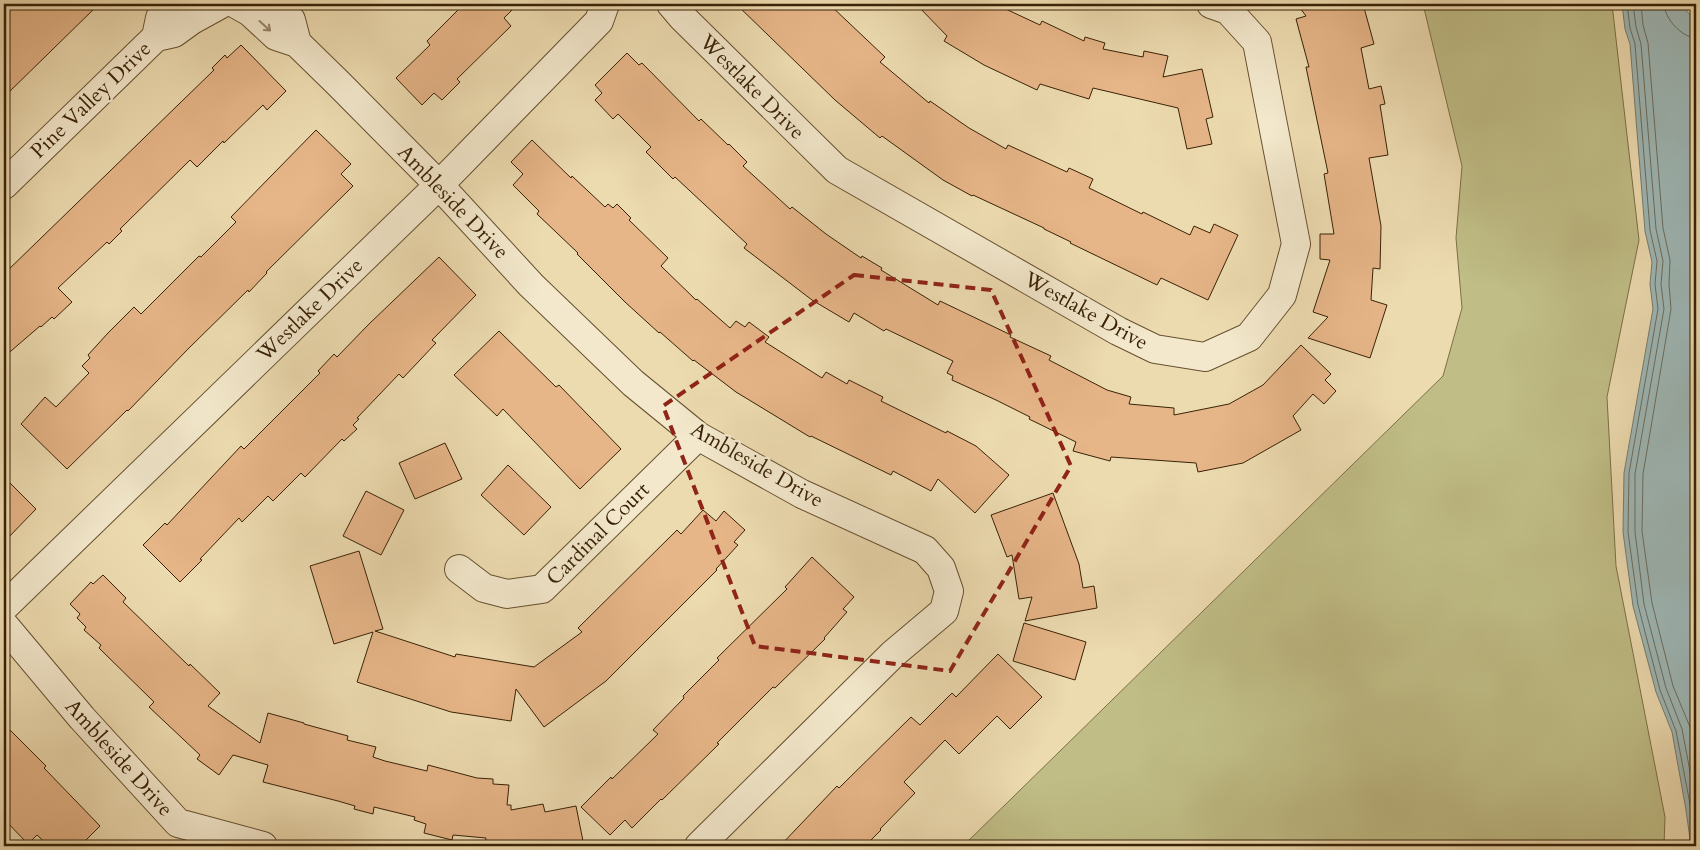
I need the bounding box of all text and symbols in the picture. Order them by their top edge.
one-way arrow [259,20,272,32]
street label: Westlake Drive [692,27,811,146]
street label: Pine Valley Drive [24,35,158,165]
street label: Ambleside Drive [391,138,515,266]
street label: Westlake Drive [250,252,370,369]
street label: Westlake Drive [1018,264,1153,357]
street label: Ambleside Drive [685,415,829,515]
street label: Cardinal Court [540,476,656,592]
street label: Ambleside Drive [58,693,180,823]

